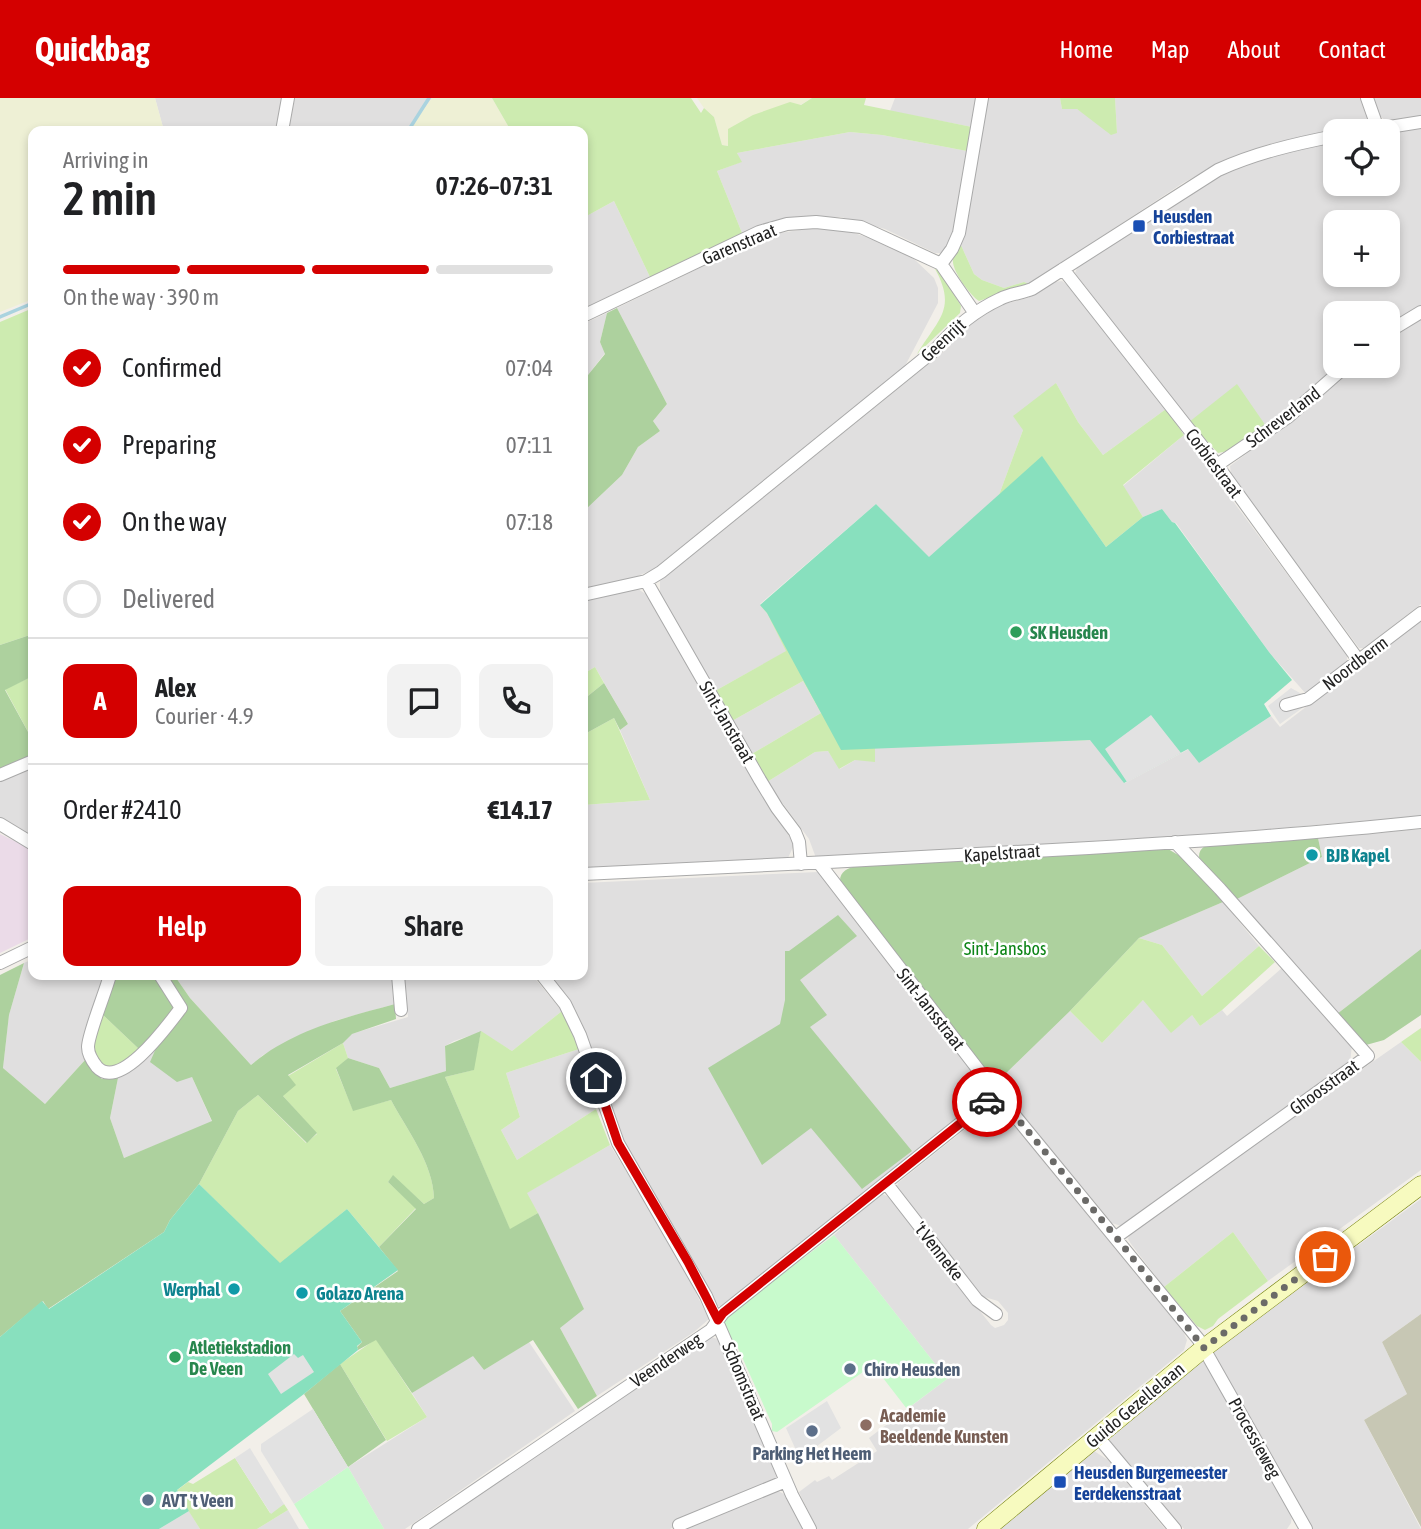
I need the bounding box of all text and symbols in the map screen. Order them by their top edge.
text: Quickbag [35,30,150,68]
text: Home [1059,36,1113,63]
text: Map [1151,36,1189,63]
text: About [1227,36,1280,63]
text: Contact [1318,36,1386,63]
map controls [1323,119,1400,378]
button: locate [1323,119,1400,196]
text: Arriving in [63,147,149,173]
text: 07:26–07:31 [436,171,553,201]
text: 2 min [63,172,157,225]
place label: Heusden Corbiestraat [1153,206,1235,248]
button: + [1323,210,1400,287]
marker: Heusden Corbiestraat [1131,218,1147,234]
street label: Garenstraat [699,219,779,269]
text: On the way · 390 m [63,284,219,310]
button: − [1323,301,1400,378]
street label: Geenrijt [916,314,970,366]
icon: check [63,349,101,387]
text: Confirmed [122,353,222,383]
text: 07:04 [505,355,553,381]
street label: Schreverland [1242,382,1324,452]
street label: Corbiestraat [1181,424,1247,502]
icon: check [63,426,101,464]
text: Preparing [122,430,216,460]
text: 07:11 [506,432,553,458]
icon: check [63,503,101,541]
text: On the way [122,507,227,537]
text: 07:18 [506,509,553,535]
text: Delivered [122,584,215,614]
place label: SK Heusden [1030,622,1108,643]
marker: SK Heusden [1008,624,1024,640]
street label: Noordberm [1318,632,1392,694]
button: chat [387,664,461,738]
button: phone [479,664,553,738]
text: Alex [155,673,196,703]
street label: Sint-Janstraat [695,677,759,767]
text: A [94,686,106,716]
text: Courier · 4.9 [155,703,254,729]
text: Order #2410 [63,795,182,825]
text: €14.17 [488,795,553,825]
street label: Kapelstraat [963,840,1041,866]
place label: BJB Kapel [1326,845,1390,866]
marker: BJB Kapel [1304,847,1320,863]
button: Help [63,886,301,966]
button: Share [315,886,553,966]
park label: Sint-Jansbos [964,938,1046,959]
street label: Sint-Jansstraat [893,964,969,1054]
pin [566,1048,626,1108]
street label: Ghoosstraat [1285,1055,1363,1119]
icon: home [577,1059,615,1097]
courier [952,1067,1022,1137]
icon: car [968,1083,1006,1121]
street label: 't Venneke [910,1218,968,1284]
pin [1295,1227,1355,1287]
icon: bag [1306,1238,1344,1276]
place label: Werphal [163,1279,220,1300]
marker: Werphal [226,1281,242,1297]
place label: Golazo Arena [316,1283,404,1304]
marker: Golazo Arena [294,1285,310,1301]
street label: Veenderweg [626,1328,706,1392]
place label: Atletiekstadion De Veen [188,1337,291,1379]
street label: Schomstraat [718,1339,770,1423]
marker: Atletiekstadion De Veen [167,1349,183,1365]
street label: Guido Gezellelaan [1082,1358,1188,1452]
place label: Chiro Heusden [864,1359,961,1380]
marker: Chiro Heusden [842,1361,858,1377]
street label: Processieweg [1224,1394,1286,1482]
place label: Academie Beeldende Kunsten [879,1405,1009,1447]
marker: Academie Beeldende Kunsten [858,1417,874,1433]
marker: Parking Het Heem [804,1423,820,1439]
place label: Parking Het Heem [753,1443,872,1464]
place label: Heusden Burgemeester Eerdekensstraat [1074,1462,1228,1504]
marker: Heusden Burgemeester Eerdekensstraat [1052,1474,1068,1490]
place label: AVT 't Veen [161,1490,234,1511]
marker: AVT 't Veen [140,1492,156,1508]

